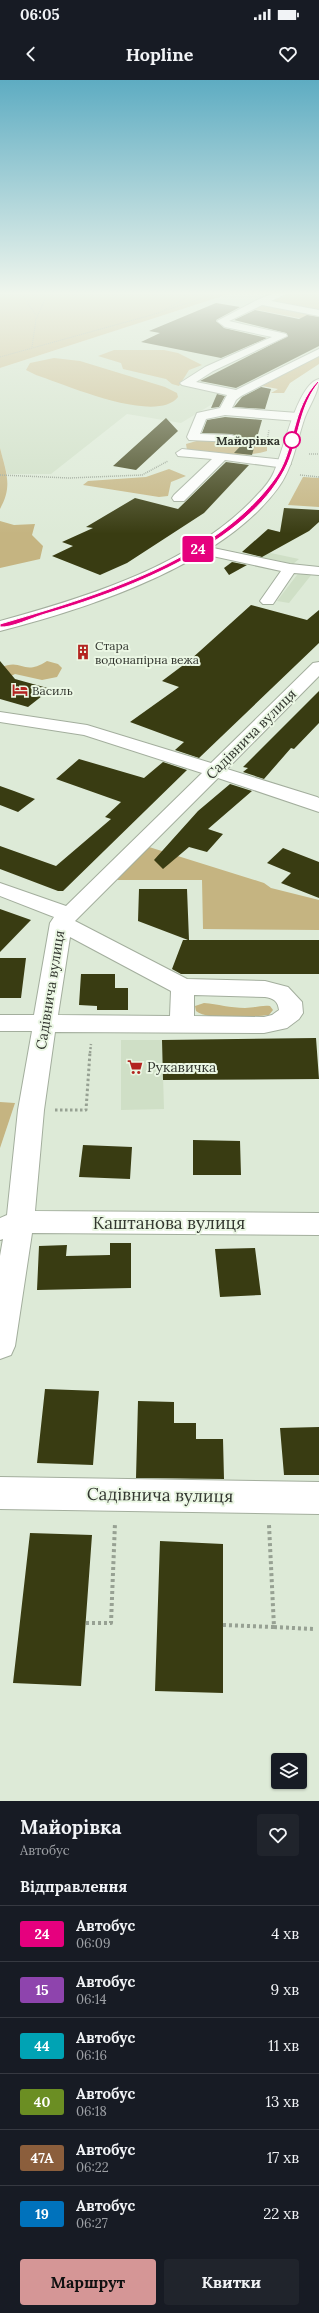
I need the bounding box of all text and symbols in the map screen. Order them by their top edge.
text: 06:05 [20,5,60,24]
icon: back [20,43,42,65]
text: Hopline [126,43,193,66]
icon: heart [277,43,299,65]
marker: Майорівка [283,431,301,449]
place label: Майорівка [216,433,281,448]
line badge: 24 [180,536,216,562]
text: 24 [190,540,206,558]
place label: Стара водонапірна вежа [95,638,199,667]
building icon: Стара водонапірна вежа [74,643,92,661]
hotel icon: Василь [11,681,29,699]
place label: Василь [32,683,73,698]
street label: Садівнича вулиця [202,685,300,783]
street label: Садівнича вулиця [32,929,68,1051]
supermarket icon: Рукавичка [126,1058,144,1076]
place label: Рукавичка [147,1058,216,1076]
street label: Каштанова вулиця [93,1212,245,1234]
street label: Садівнича вулиця [87,1483,233,1507]
map controls [271,1753,307,1789]
button: layers [271,1753,307,1789]
button: heart [257,1814,299,1856]
text: Майорівка [20,1815,121,1839]
text: Автобус [20,1842,70,1859]
text: Відправлення [20,1877,127,1896]
text: Автобус [76,1916,135,1935]
text: 4 хв [271,1924,299,1943]
text: 24 [34,1925,50,1943]
text: 06:09 [76,1935,110,1952]
text: Автобус [76,1972,135,1991]
text: 9 хв [271,1980,299,1999]
text: 15 [35,1981,49,1999]
text: 06:14 [76,1991,107,2008]
text: Автобус [76,2028,135,2047]
text: 11 хв [268,2036,299,2055]
text: 44 [34,2037,50,2055]
text: 06:16 [76,2047,107,2064]
text: Автобус [76,2084,135,2103]
text: 13 хв [265,2092,299,2111]
text: 40 [34,2093,50,2111]
text: 06:18 [76,2103,107,2120]
text: Автобус [76,2140,135,2159]
text: 17 хв [267,2148,299,2167]
text: 47А [31,2149,54,2167]
text: 06:22 [76,2159,109,2176]
text: Автобус [76,2196,135,2215]
text: 22 хв [263,2204,299,2223]
text: 19 [35,2205,49,2223]
text: 06:27 [76,2215,108,2232]
button: Маршрут [20,2259,156,2305]
button: Квитки [164,2259,299,2305]

